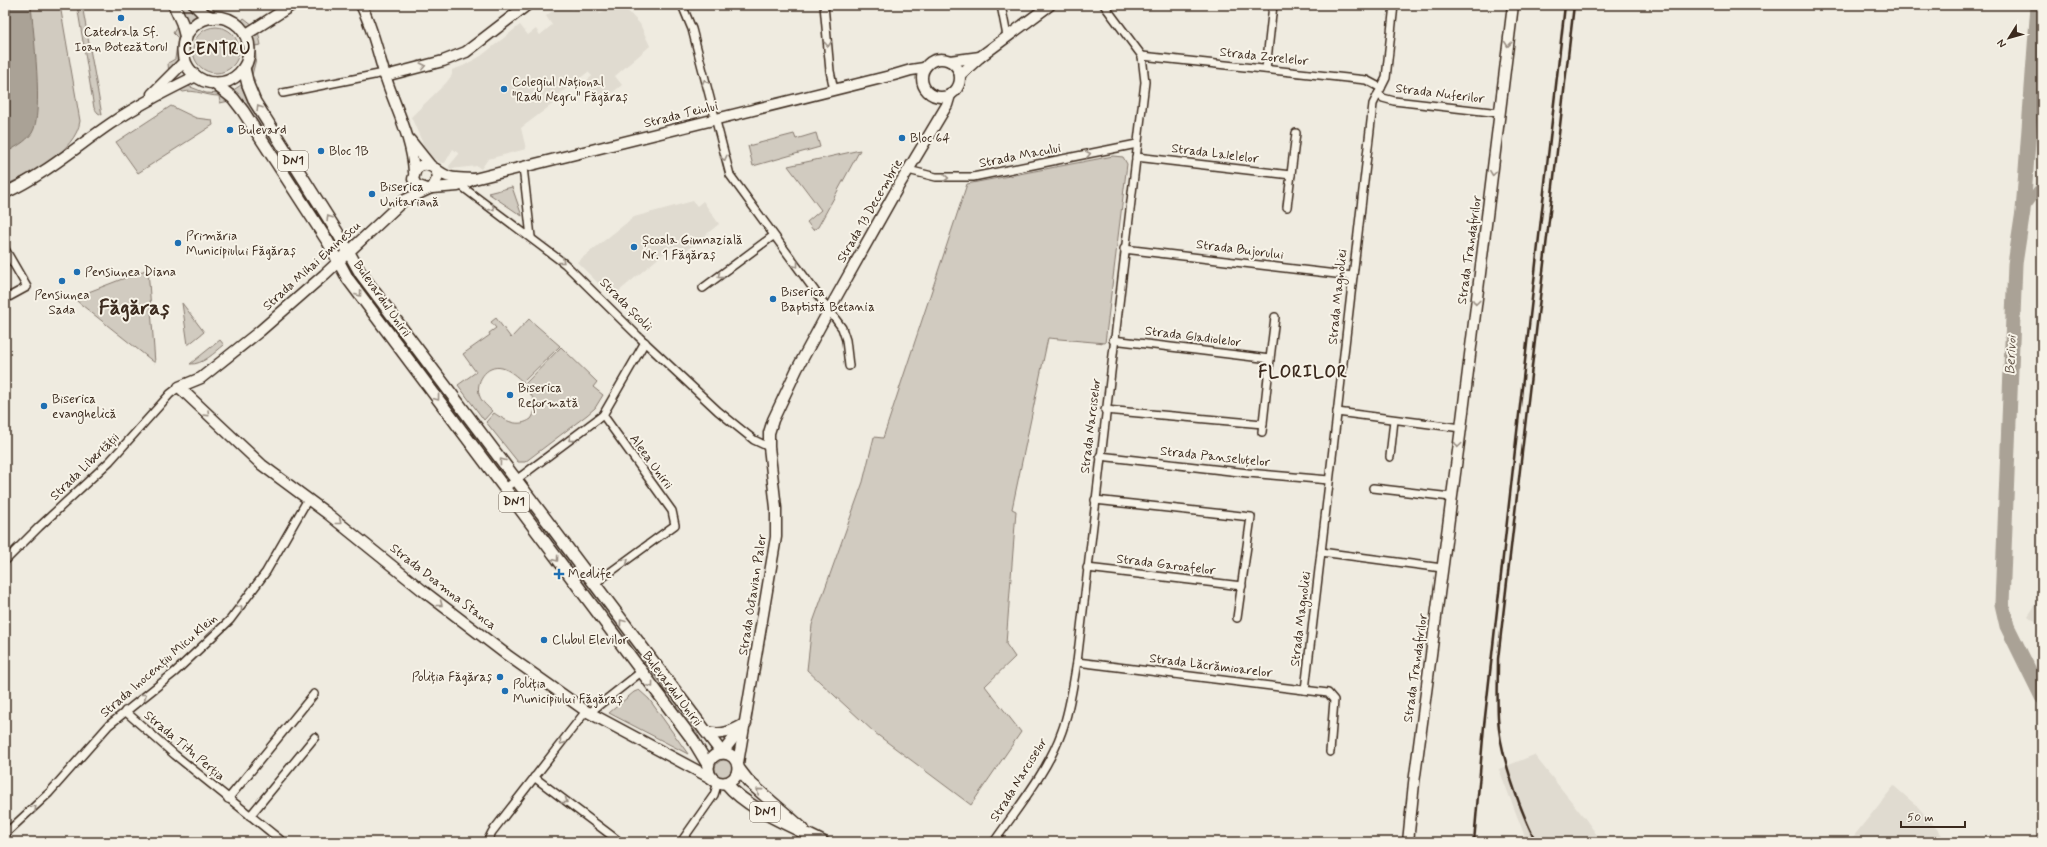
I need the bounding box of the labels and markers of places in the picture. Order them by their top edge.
marker: Catedrala Sf. Ioan Botezătorul [116,13,126,23]
place label: Catedrala Sf. Ioan Botezătorul [75,24,168,56]
place label: Colegiul Național "Radu Negru" Făgăraș [512,74,628,106]
marker: Colegiul Național "Radu Negru" Făgăraș [499,84,509,94]
place label: Bulevard [238,122,287,139]
marker: Bulevard [225,125,235,135]
place label: Bloc 64 [910,130,950,147]
marker: Bloc 64 [897,133,907,143]
place label: Bloc 1B [329,143,369,160]
marker: Bloc 1B [316,146,326,156]
place label: Biserica Unitariană [380,179,439,211]
marker: Biserica Unitariană [367,189,377,199]
place label: Primăria Municipiului Făgăraș [186,228,296,260]
place label: Școala Gimnazială Nr. 1 Făgăraș [642,232,743,264]
marker: Primăria Municipiului Făgăraș [173,238,183,248]
marker: Școala Gimnazială Nr. 1 Făgăraș [629,242,639,252]
place label: Pensiunea Diana [85,264,176,281]
marker: Pensiunea Diana [72,267,82,277]
marker: Pensiunea Sada [57,276,67,286]
place label: Biserica Baptistă Betania [781,284,875,316]
place label: Pensiunea Sada [34,287,90,319]
marker: Biserica Baptistă Betania [768,294,778,304]
place label: Biserica Reformată [518,380,579,414]
marker: Biserica Reformată [505,390,515,400]
place label: Biserica evanghelică [52,391,117,424]
marker: Biserica evanghelică [39,401,49,411]
place label: Medlife [568,566,612,583]
marker: Medlife [553,568,565,580]
place label: Clubul Elevilor [552,632,629,649]
marker: Clubul Elevilor [539,635,549,645]
place label: Poliția Făgăraș [412,669,492,686]
marker: Poliția Făgăraș [495,672,505,682]
place label: Poliția Municipiului Făgăraș [513,676,623,708]
marker: Poliția Municipiului Făgăraș [500,686,510,696]

